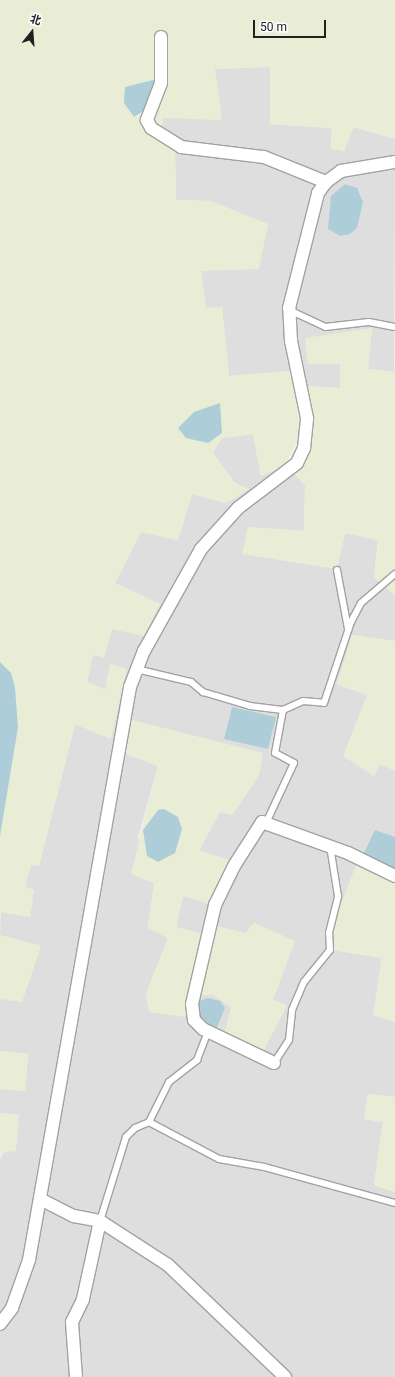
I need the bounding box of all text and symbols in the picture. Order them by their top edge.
north arrow [12,12,52,52]
text: 北 [28,12,43,28]
scale bar [255,12,328,38]
text: 50 m [260,20,287,34]

